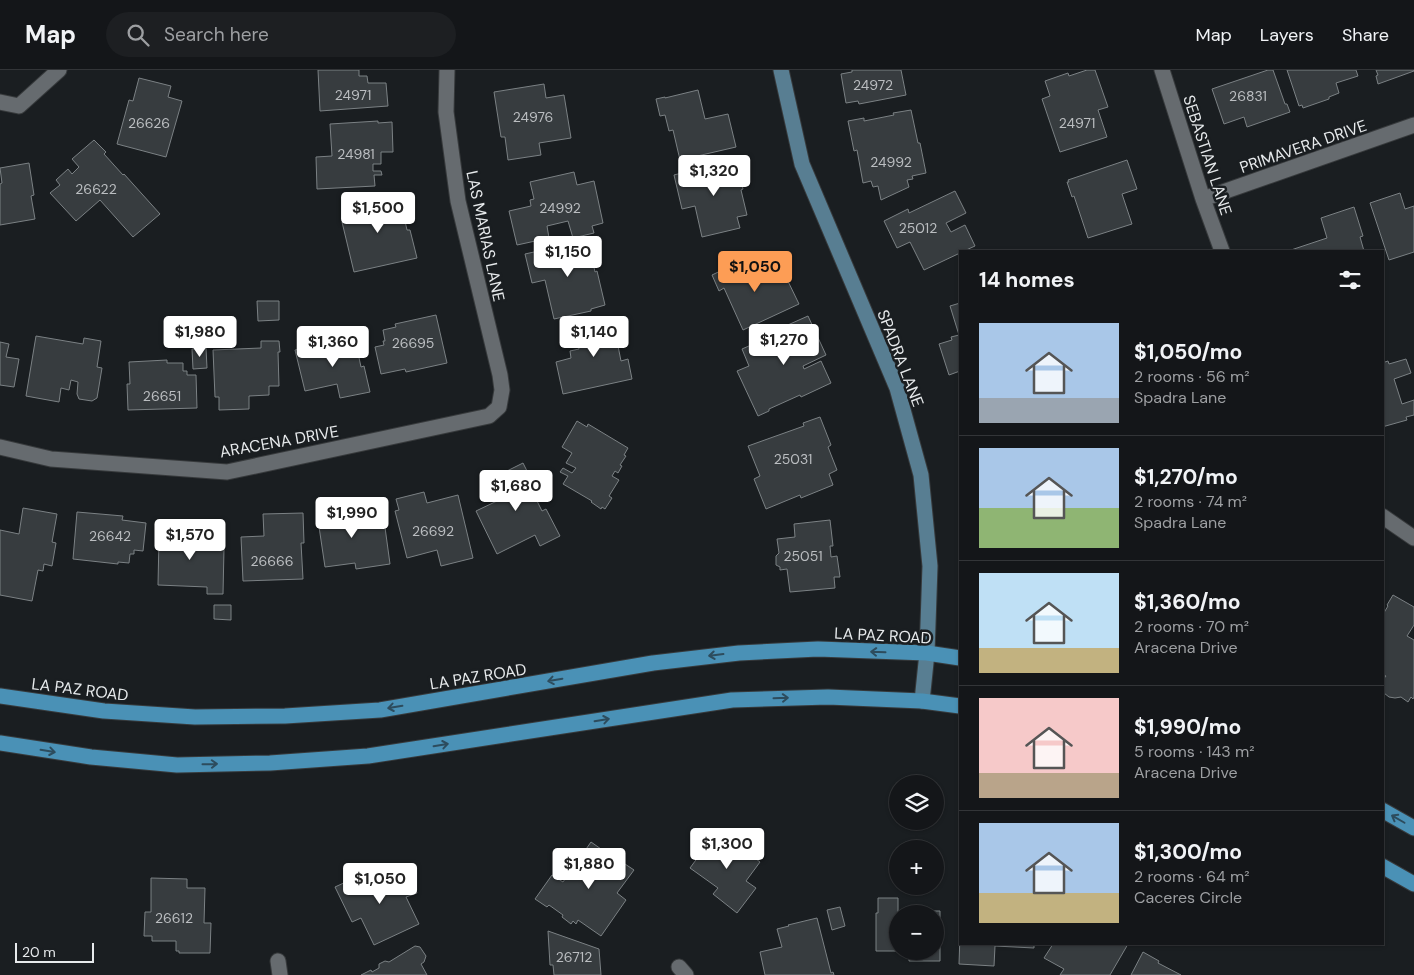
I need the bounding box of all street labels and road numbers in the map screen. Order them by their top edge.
street label: SEBASTIAN LANE [1178,92,1237,218]
street label: PRIMAVERA DRIVE [1237,115,1370,178]
street label: LAS MARIAS LANE [461,169,510,303]
street label: SPADRA LANE [872,307,929,410]
street label: ARACENA DRIVE [218,421,340,462]
street label: LA PAZ ROAD [834,622,932,649]
street label: LA PAZ ROAD [428,659,528,694]
street label: LA PAZ ROAD [30,673,130,706]

